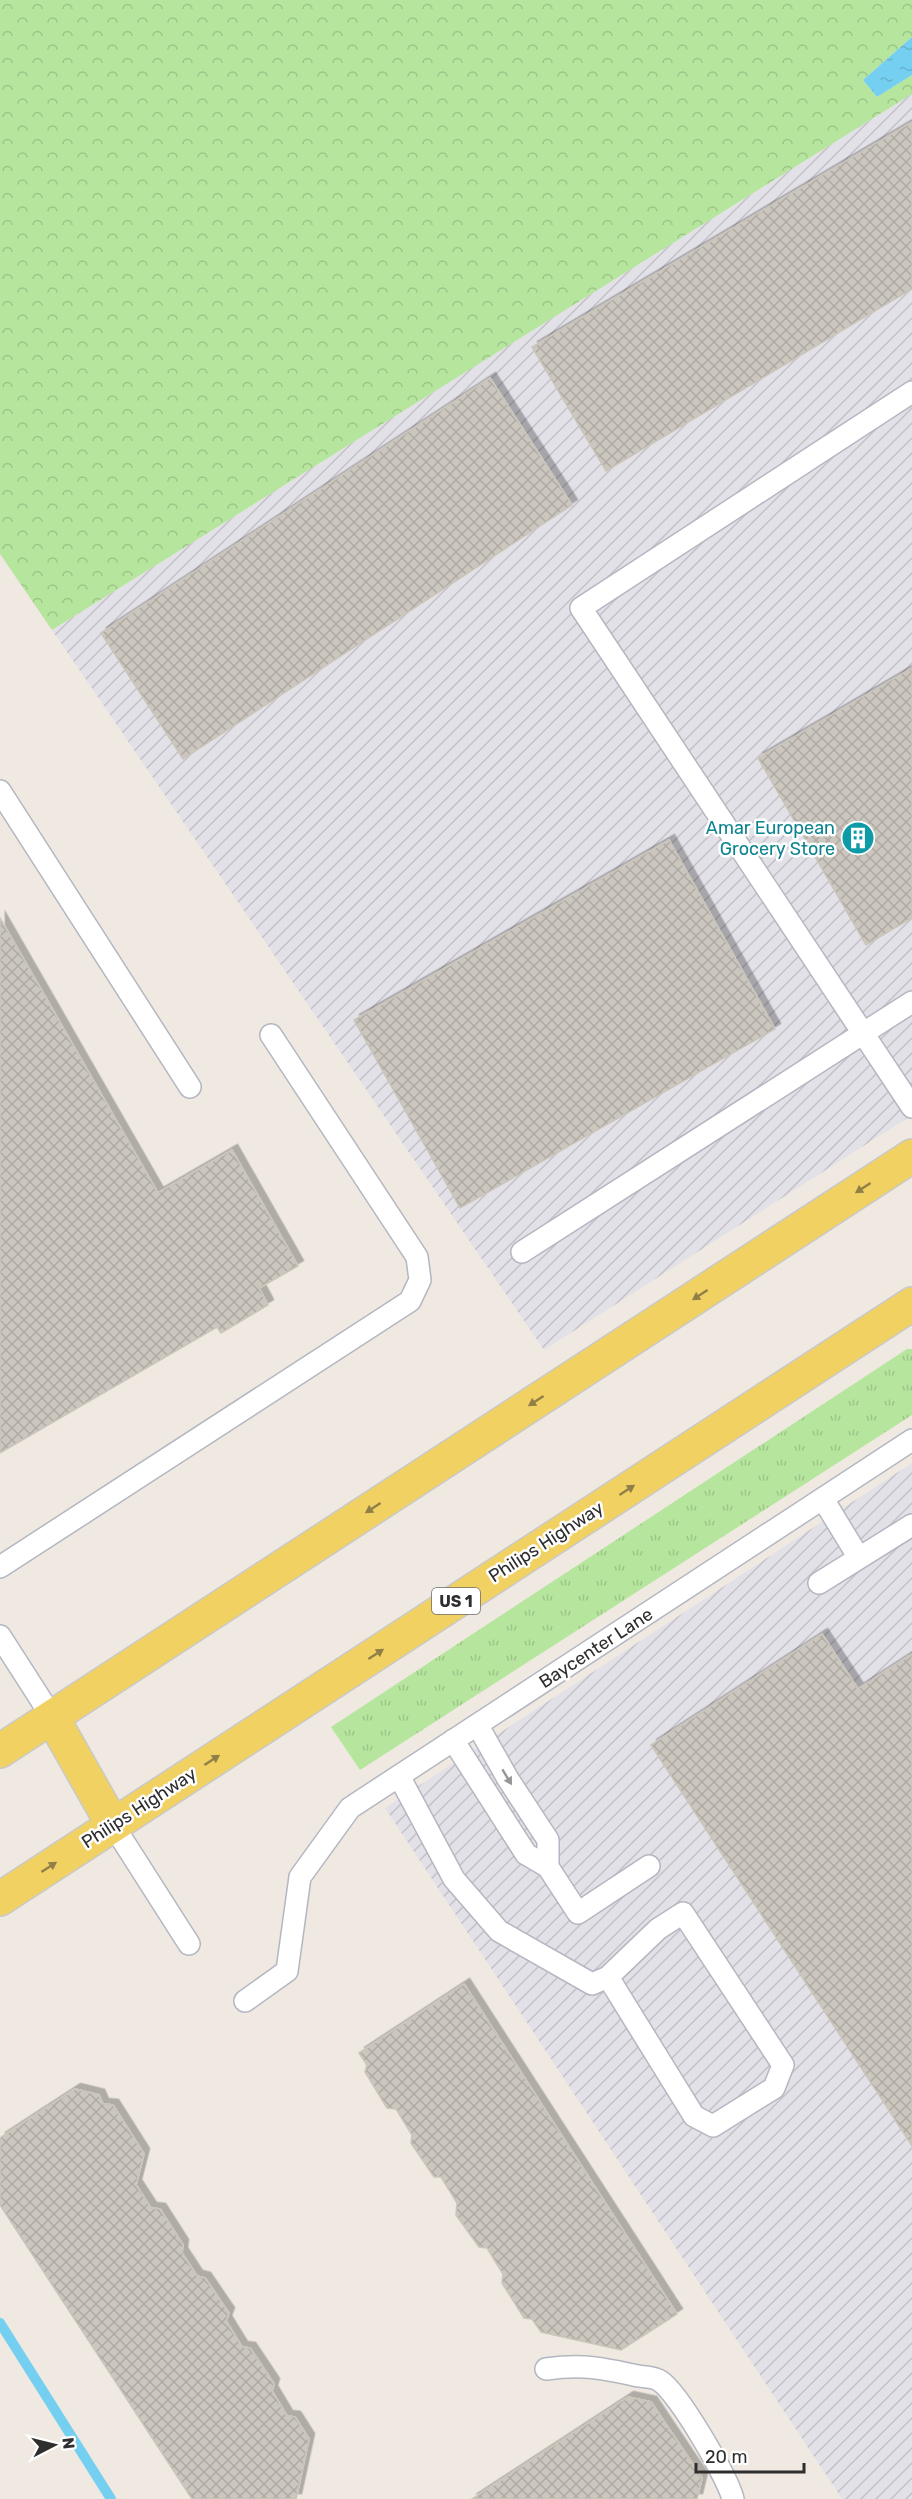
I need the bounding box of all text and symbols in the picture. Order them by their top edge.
place label: Amar European Grocery Store [706,817,835,860]
building icon: Amar European Grocery Store [840,820,876,856]
one-way arrow [855,1183,871,1194]
one-way arrow [692,1289,708,1301]
one-way arrow [528,1396,545,1407]
one-way arrow [619,1484,635,1495]
street label: Philips Highway [484,1497,608,1587]
one-way arrow [365,1502,381,1513]
road number: US 1 [432,1588,480,1614]
street label: Baycenter Lane [535,1603,657,1693]
one-way arrow [367,1648,384,1659]
one-way arrow [204,1755,220,1766]
street label: Philips Highway [77,1763,201,1853]
one-way arrow [501,1769,512,1785]
one-way arrow [41,1861,57,1872]
north arrow [24,2415,84,2475]
text: N [58,2436,79,2450]
scale bar [696,2436,804,2474]
text: 20 m [705,2446,747,2468]

